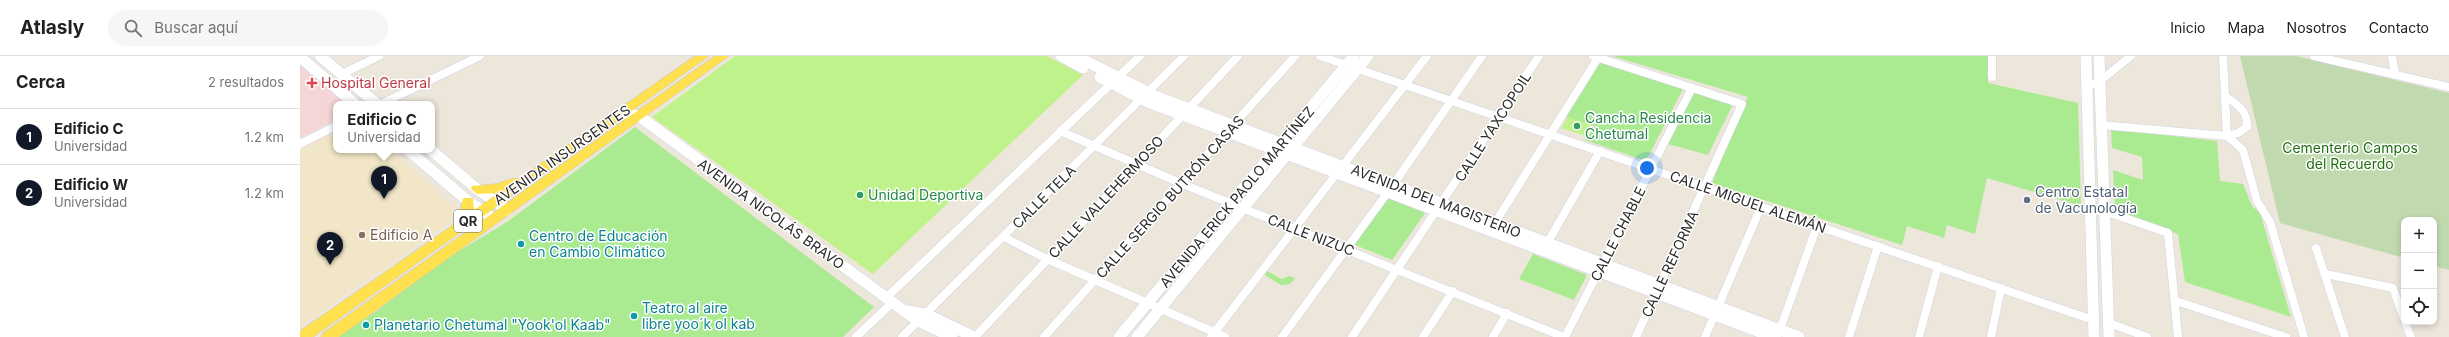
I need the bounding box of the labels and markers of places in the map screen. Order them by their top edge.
place label: Hospital General [321,74,431,91]
marker: Hospital General [306,77,318,89]
place label: Cancha Residencia Chetumal [1585,109,1711,142]
marker: Cancha Residencia Chetumal [1572,121,1582,131]
pin: 1 [371,166,397,199]
place label: Centro Estatal de Vacunología [2035,183,2137,216]
place label: Unidad Deportiva [868,186,983,203]
marker: Unidad Deportiva [855,190,865,200]
marker: Centro Estatal de Vacunología [2022,195,2032,205]
place label: Edificio A [370,226,433,243]
place label: Centro de Educación en Cambio Climático [529,227,668,260]
marker: Edificio A [357,230,367,240]
pin: 2 [317,232,343,265]
marker: Centro de Educación en Cambio Climático [516,239,526,249]
place label: Teatro al aire libre yoo´k ol kab [642,299,755,332]
marker: Teatro al aire libre yoo´k ol kab [629,311,639,321]
place label: Planetario Chetumal "Yook'ol Kaab" [374,316,610,333]
marker: Planetario Chetumal "Yook'ol Kaab" [361,320,371,330]

